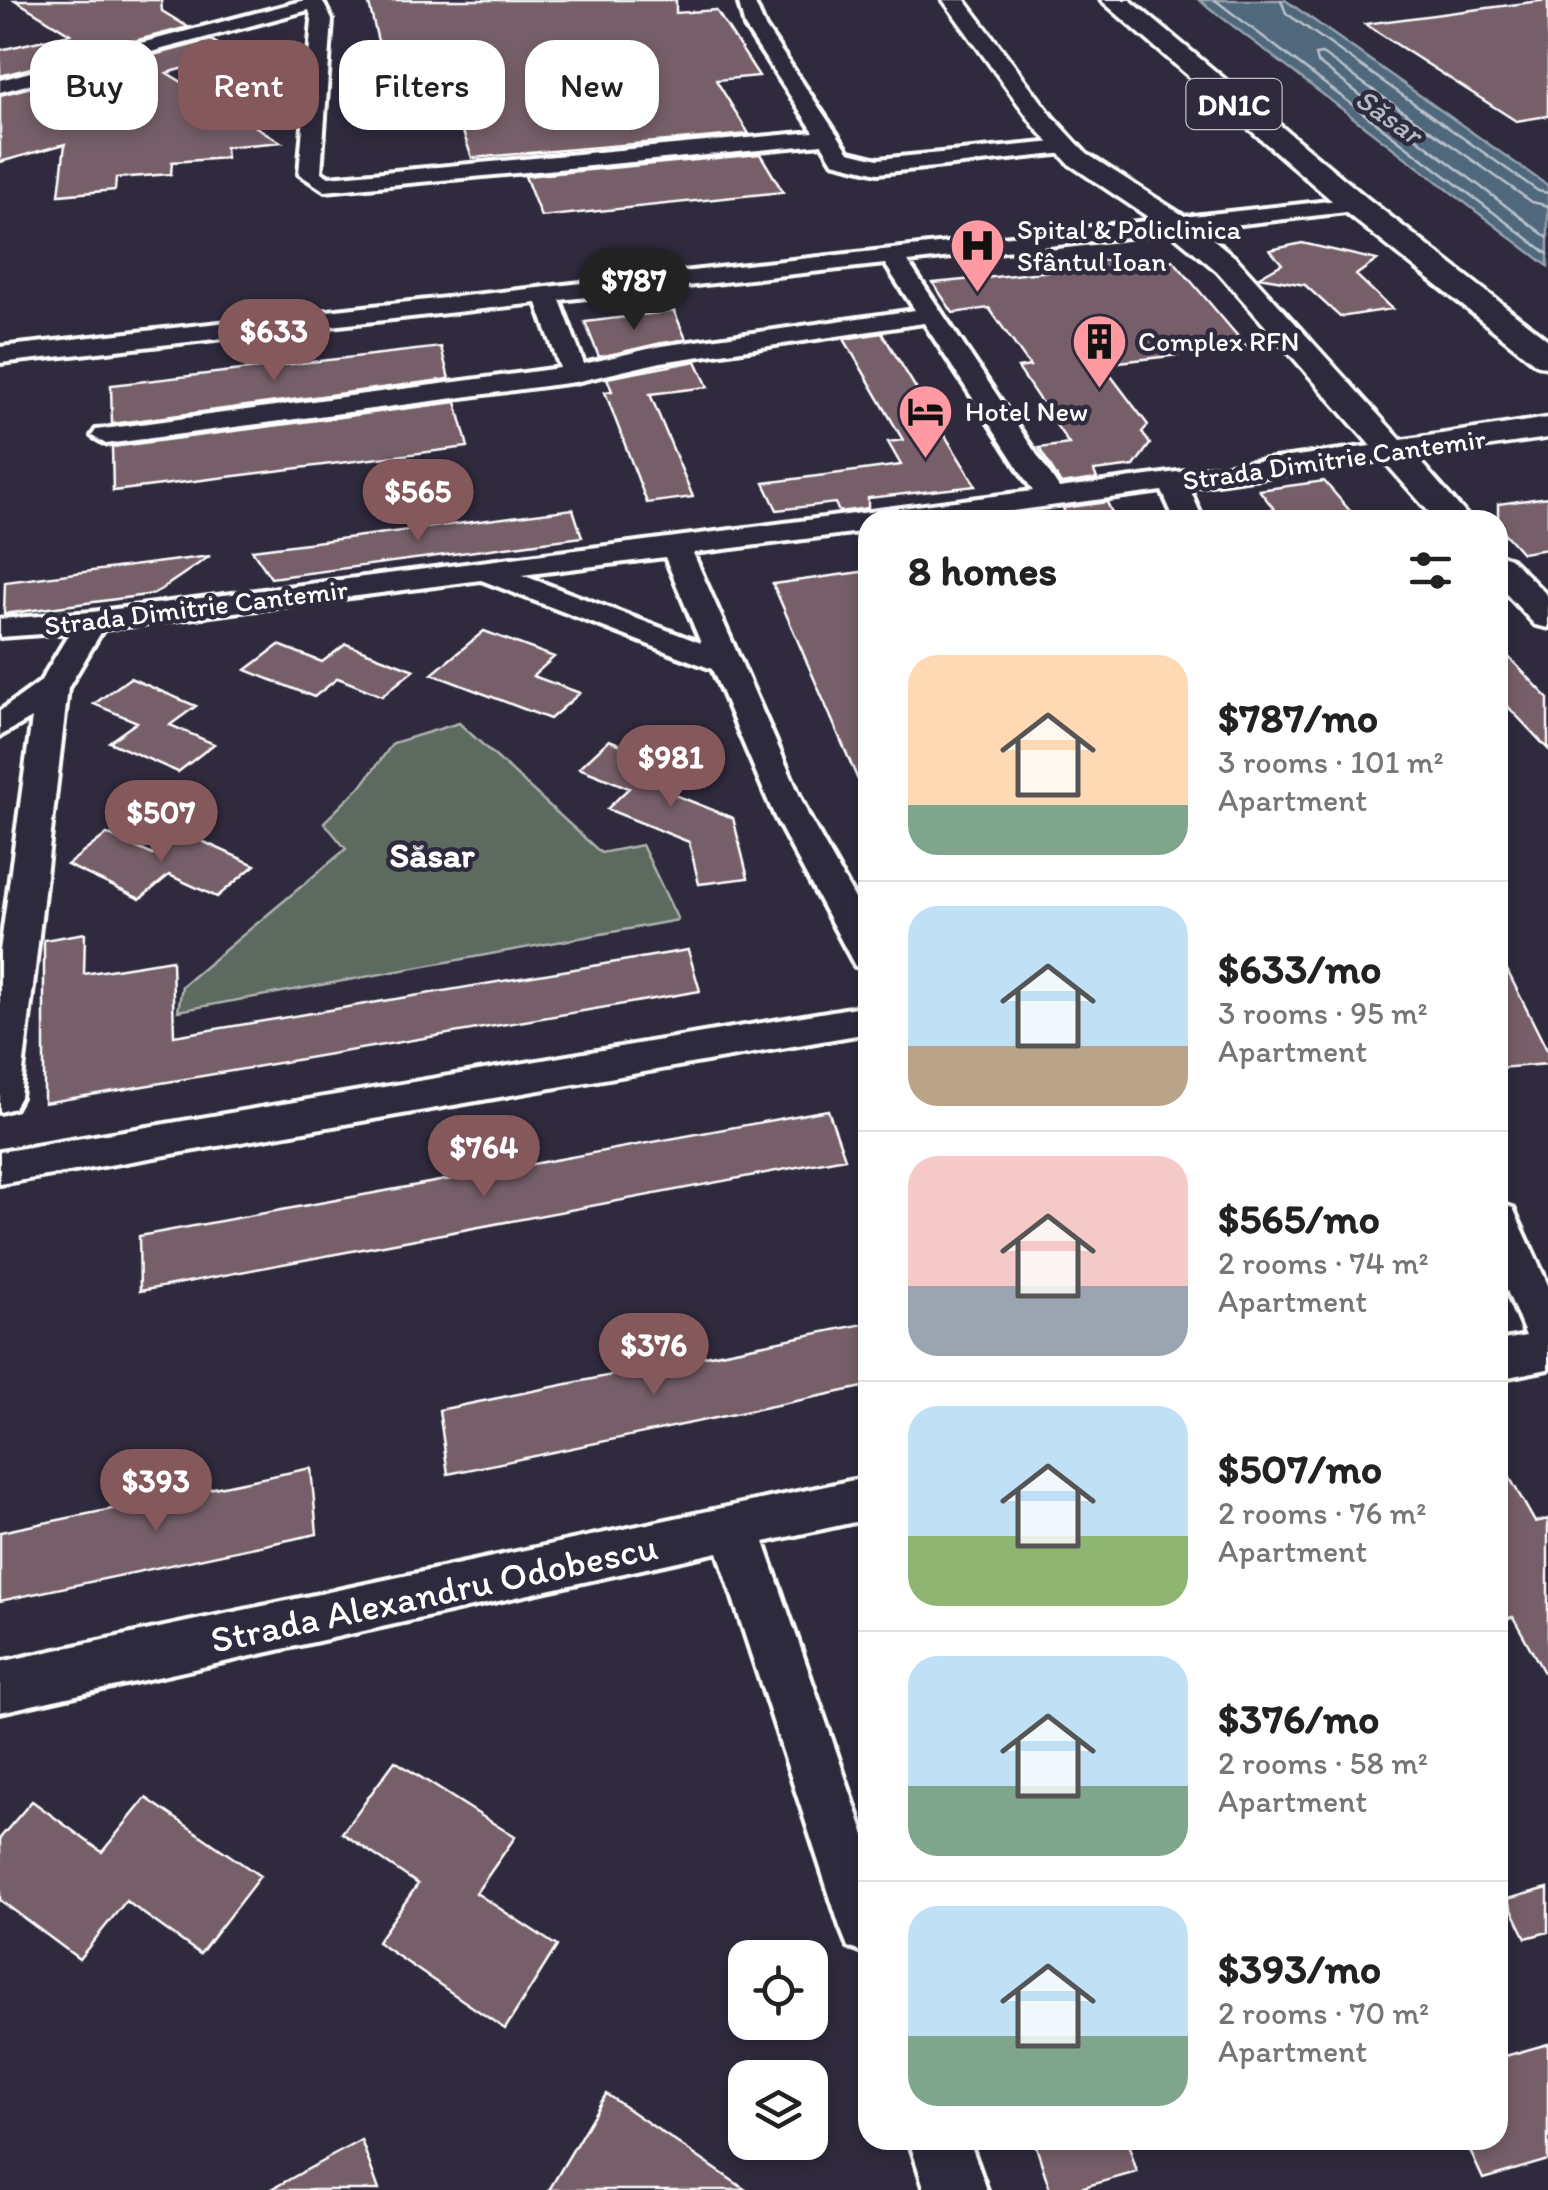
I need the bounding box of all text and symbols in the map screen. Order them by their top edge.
chip: Buy [30,40,158,130]
chip: Rent [178,40,319,130]
chip: Filters [339,40,505,130]
chip: New [525,40,659,130]
road number: DN1C [1186,79,1282,129]
water label: Săsar [1349,80,1432,154]
place label: Spital & Policlinica Sfântul Ioan [1017,212,1241,278]
hospital icon: Spital & Policlinica Sfântul Ioan [948,215,1008,294]
pin: $787 [575,248,693,333]
text: $787 [601,261,667,299]
pin: $633 [215,299,333,384]
building icon: Complex RFN [1069,311,1129,390]
text: $633 [240,312,308,350]
place label: Complex RFN [1138,324,1299,358]
hotel icon: Hotel New [896,381,956,460]
place label: Hotel New [965,394,1088,428]
street label: Strada Dimitrie Cantemir [1180,421,1488,497]
pin: $565 [359,459,477,544]
text: $565 [385,472,451,510]
icon: filters [1403,543,1458,598]
text: 8 homes [908,545,1057,596]
street label: Strada Dimitrie Cantemir [42,572,350,642]
text: $787/mo [1218,692,1378,743]
icon: home [988,695,1108,815]
pin: $981 [612,725,730,810]
text: $981 [638,738,704,776]
text: 3 rooms · 101 m² [1218,743,1444,781]
pin: $507 [102,780,220,865]
text: Apartment [1218,781,1367,819]
text: $507 [127,793,195,831]
district label: Săsar [390,834,475,876]
text: $633/mo [1218,943,1382,994]
icon: home [988,946,1108,1066]
text: 3 rooms · 95 m² [1218,994,1428,1032]
text: Apartment [1218,1032,1367,1070]
pin: $764 [425,1115,543,1200]
text: $764 [450,1128,518,1166]
text: $565/mo [1218,1193,1380,1244]
icon: home [988,1196,1108,1316]
text: 2 rooms · 74 m² [1218,1244,1429,1282]
text: Apartment [1218,1282,1367,1320]
pin: $376 [595,1313,713,1398]
text: $376 [621,1326,687,1364]
text: $507/mo [1218,1443,1382,1494]
icon: home [988,1446,1108,1566]
pin: $393 [97,1449,215,1534]
text: $393 [122,1462,190,1500]
text: 2 rooms · 76 m² [1218,1494,1427,1532]
street label: Strada Alexandru Odobescu [206,1523,662,1663]
text: Apartment [1218,1532,1367,1570]
text: $376/mo [1218,1693,1380,1744]
icon: home [988,1696,1108,1816]
text: 2 rooms · 58 m² [1218,1744,1428,1782]
text: Apartment [1218,1782,1367,1820]
map controls [728,1940,828,2160]
button: locate [728,1940,828,2040]
text: $393/mo [1218,1943,1381,1994]
icon: home [988,1946,1108,2066]
text: 2 rooms · 70 m² [1218,1994,1429,2032]
text: Apartment [1218,2032,1367,2070]
button: layers [728,2060,828,2160]

